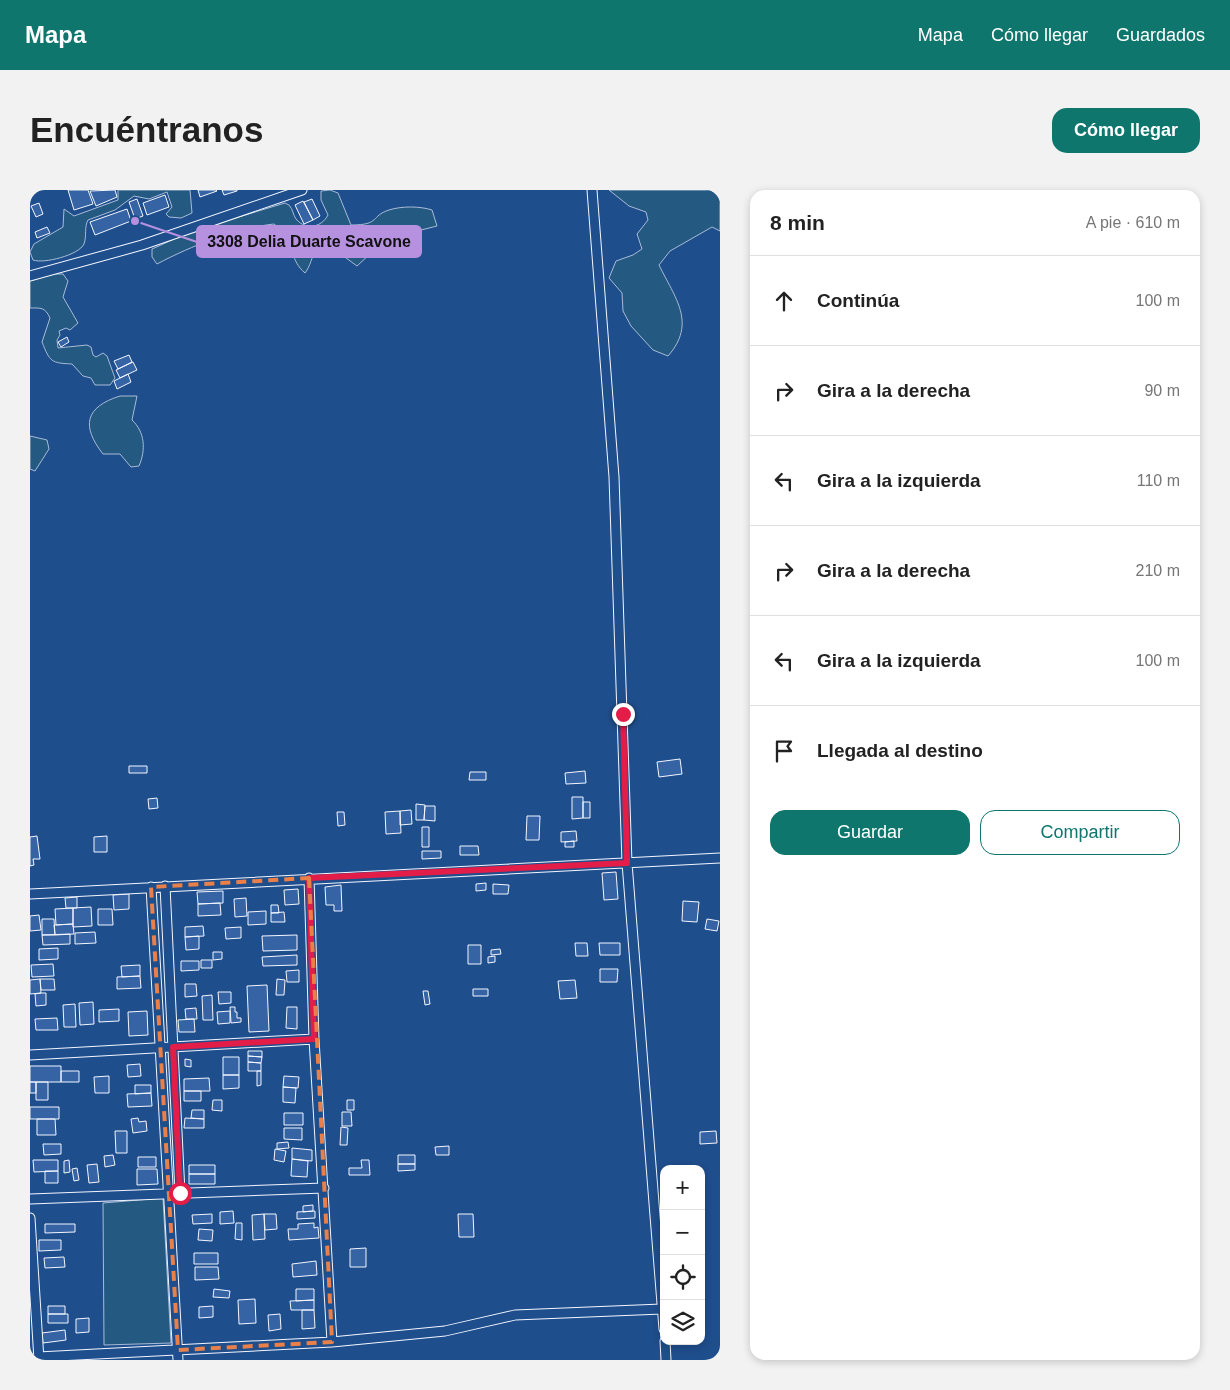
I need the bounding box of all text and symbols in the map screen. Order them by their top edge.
text: Mapa [25,21,86,48]
text: Mapa [918,25,963,45]
text: Cómo llegar [991,25,1088,45]
text: Guardados [1116,25,1205,45]
button: Cómo llegar [1052,108,1200,153]
text: Encuéntranos [30,110,263,149]
text: 8 min [770,211,825,234]
text: A pie · 610 m [1086,214,1180,231]
callout: 3308 Delia Duarte Scavone [197,226,421,257]
text: 3308 Delia Duarte Scavone [207,233,411,250]
icon: ahead [770,287,798,315]
text: Continúa [817,290,899,311]
text: 100 m [1136,292,1180,309]
icon: right [770,377,798,405]
text: Gira a la derecha [817,380,970,401]
text: 90 m [1144,382,1180,399]
icon: left [770,467,798,495]
text: Gira a la izquierda [817,470,981,491]
text: 110 m [1137,472,1180,489]
icon: right [770,557,798,585]
text: Gira a la derecha [817,560,970,581]
text: 210 m [1136,562,1180,579]
icon: left [770,647,798,675]
text: Gira a la izquierda [817,650,981,671]
text: 100 m [1136,652,1180,669]
route end [612,703,635,726]
icon: arrive [770,737,798,765]
text: Llegada al destino [817,740,983,761]
button: Guardar [770,810,970,855]
button: Compartir [980,810,1180,855]
map controls [660,1165,705,1345]
button: + [660,1165,705,1210]
route start [169,1182,192,1205]
button: − [660,1210,705,1255]
button: locate [660,1255,705,1300]
button: layers [660,1300,705,1345]

